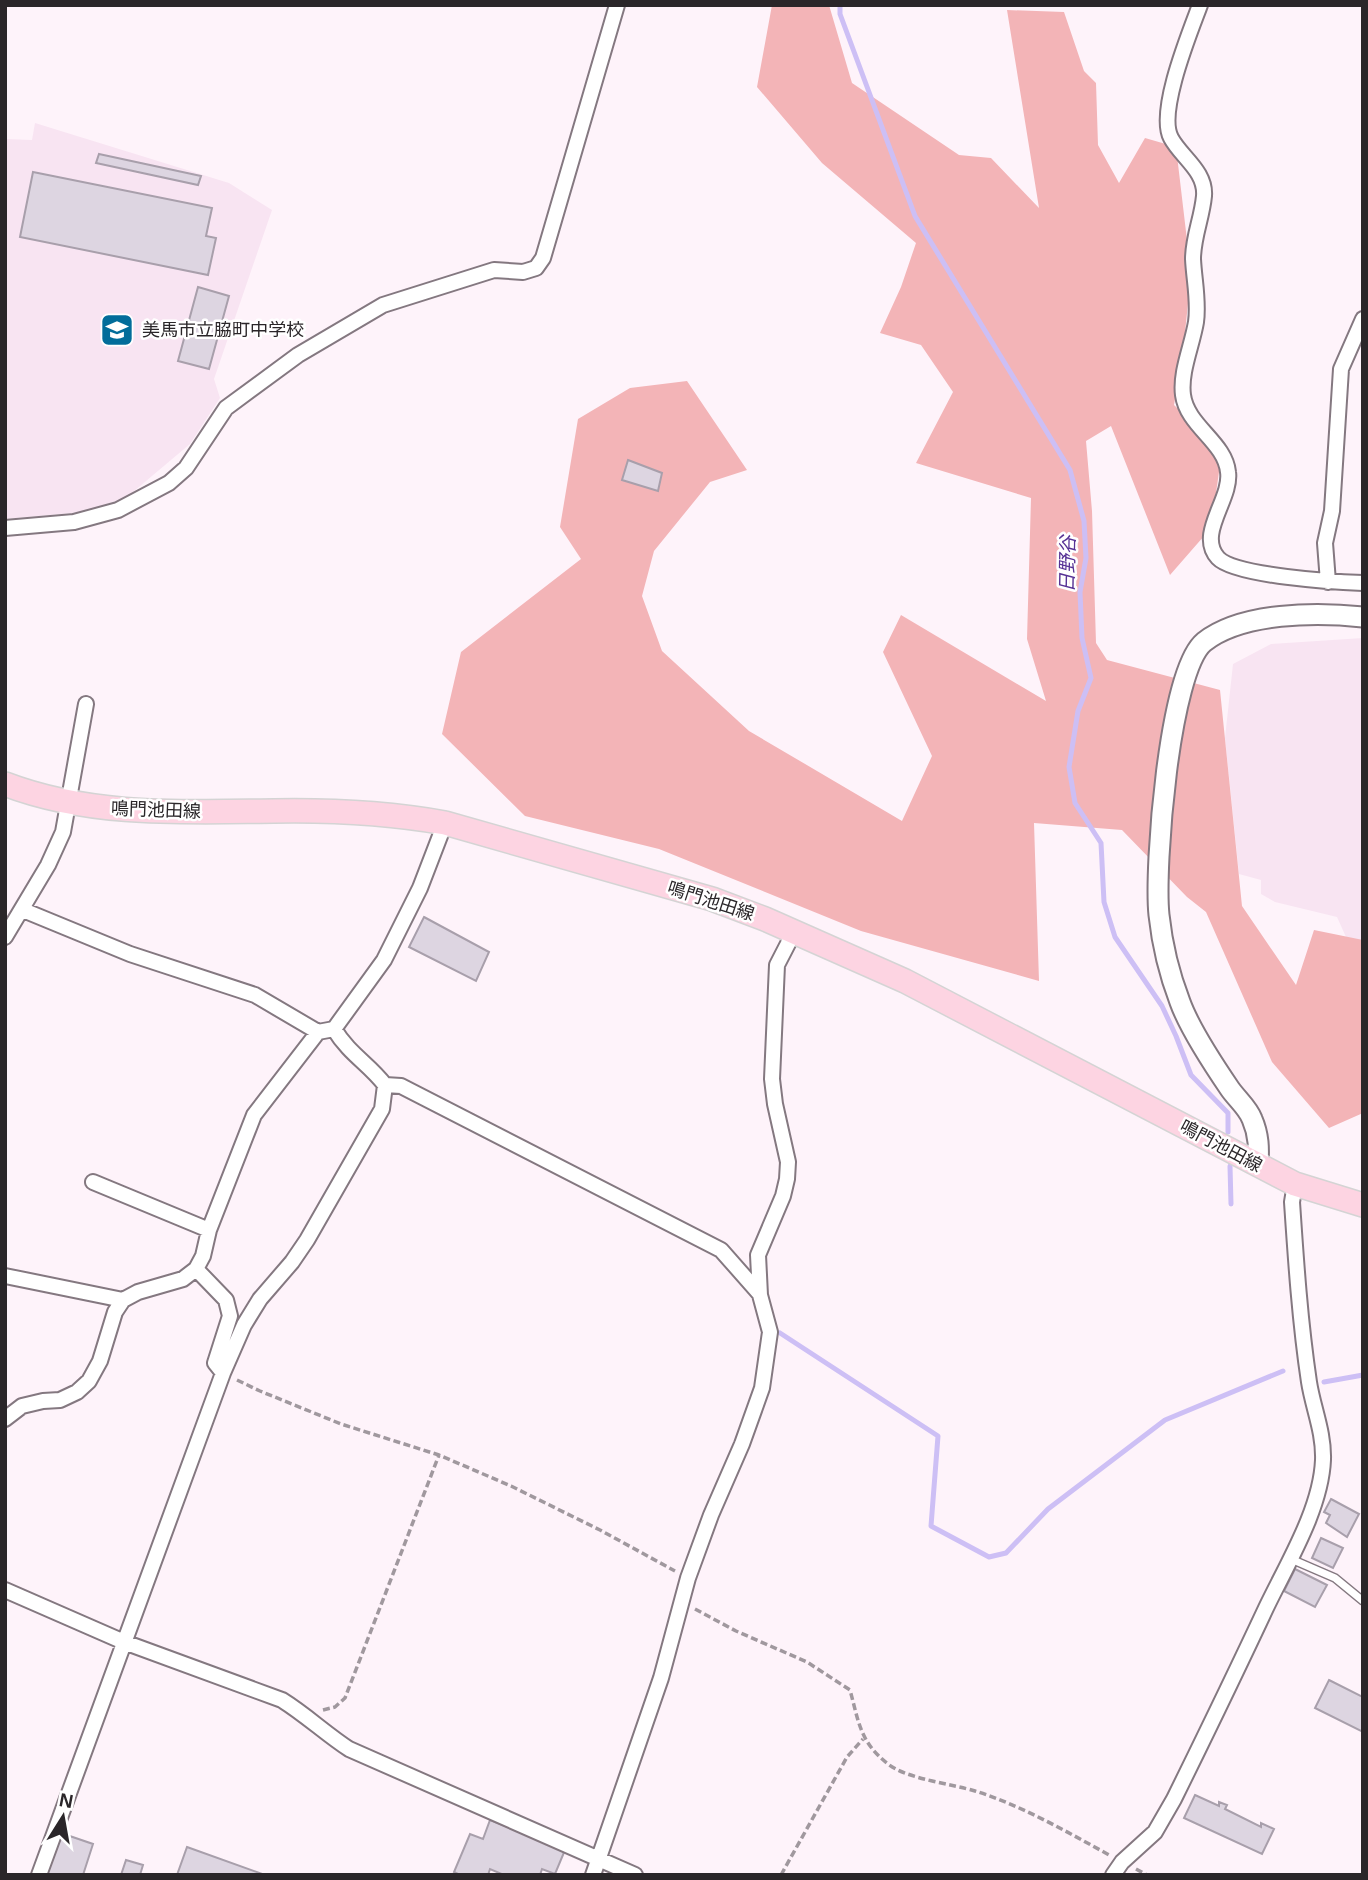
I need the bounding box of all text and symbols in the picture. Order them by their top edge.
school or university icon: 美馬市立脇町中学校 [98,311,136,349]
place label: 美馬市立脇町中学校 [142,320,304,340]
water label: 日野谷 [1057,533,1079,593]
street label: 鳴門池田線 [111,798,201,822]
street label: 鳴門池田線 [665,878,757,924]
street label: 鳴門池田線 [1177,1116,1265,1176]
north arrow [28,1782,98,1852]
text: N [57,1789,75,1812]

